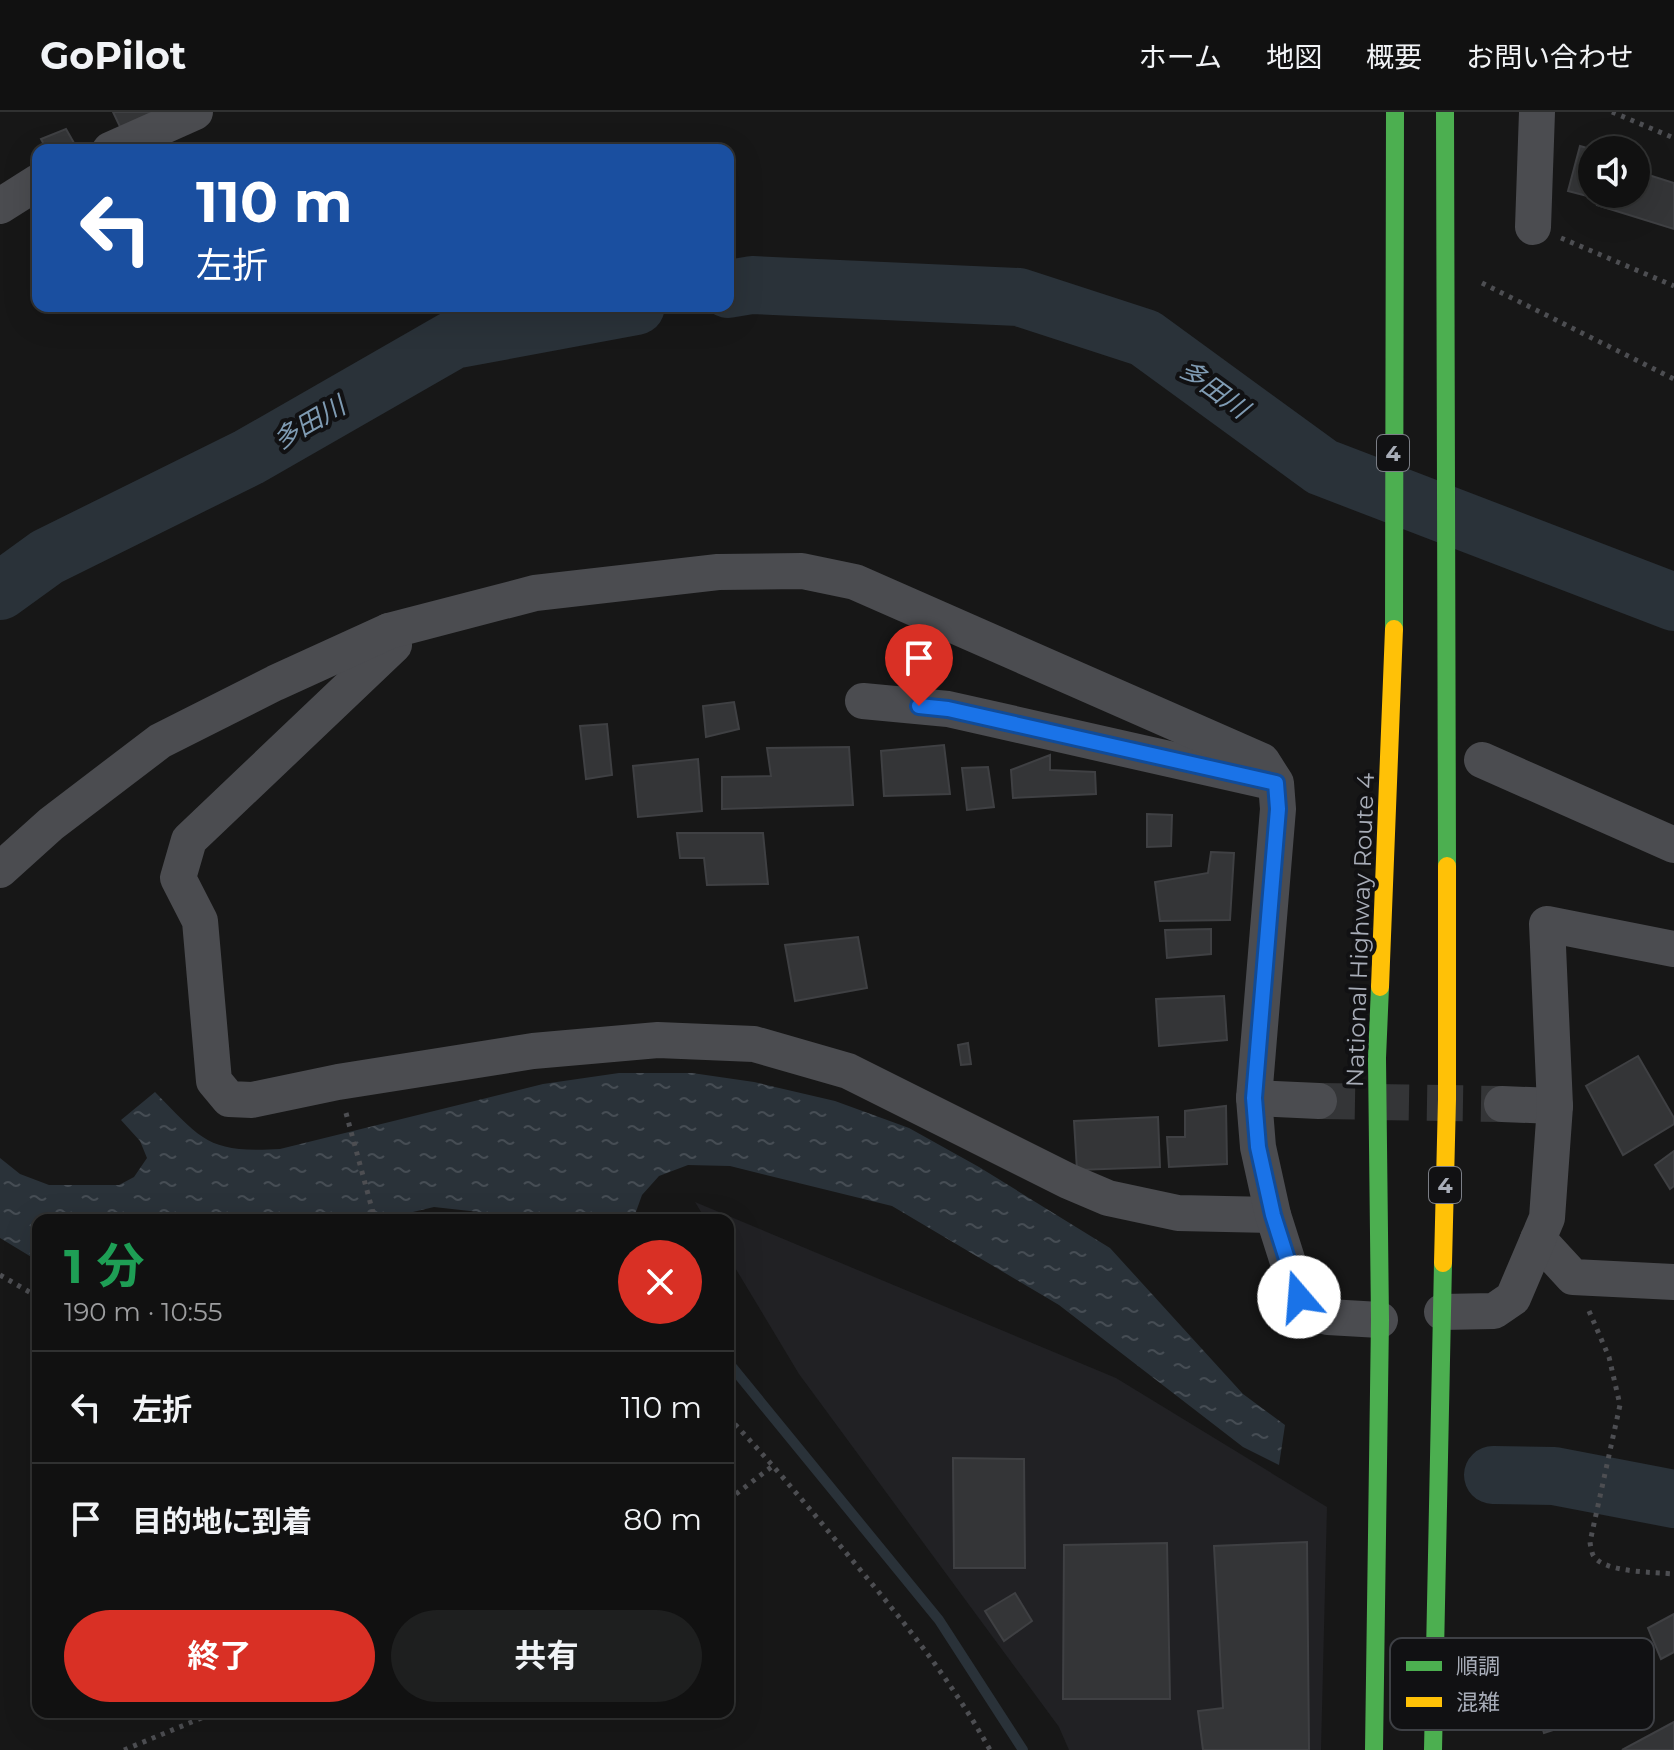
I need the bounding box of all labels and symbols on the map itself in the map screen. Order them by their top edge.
water label: 多田川 [1173,353,1257,427]
water label: 多田川 [267,388,353,456]
road number: 4 [1377,435,1409,471]
pin [885,624,953,706]
street label: National Highway Route 4 [1340,772,1380,1088]
road number: 4 [1429,1167,1461,1203]
position arrow [1257,1255,1341,1339]
legend [1390,1638,1654,1730]
text: 順調 [1456,1653,1500,1680]
text: 混雑 [1456,1689,1500,1716]

